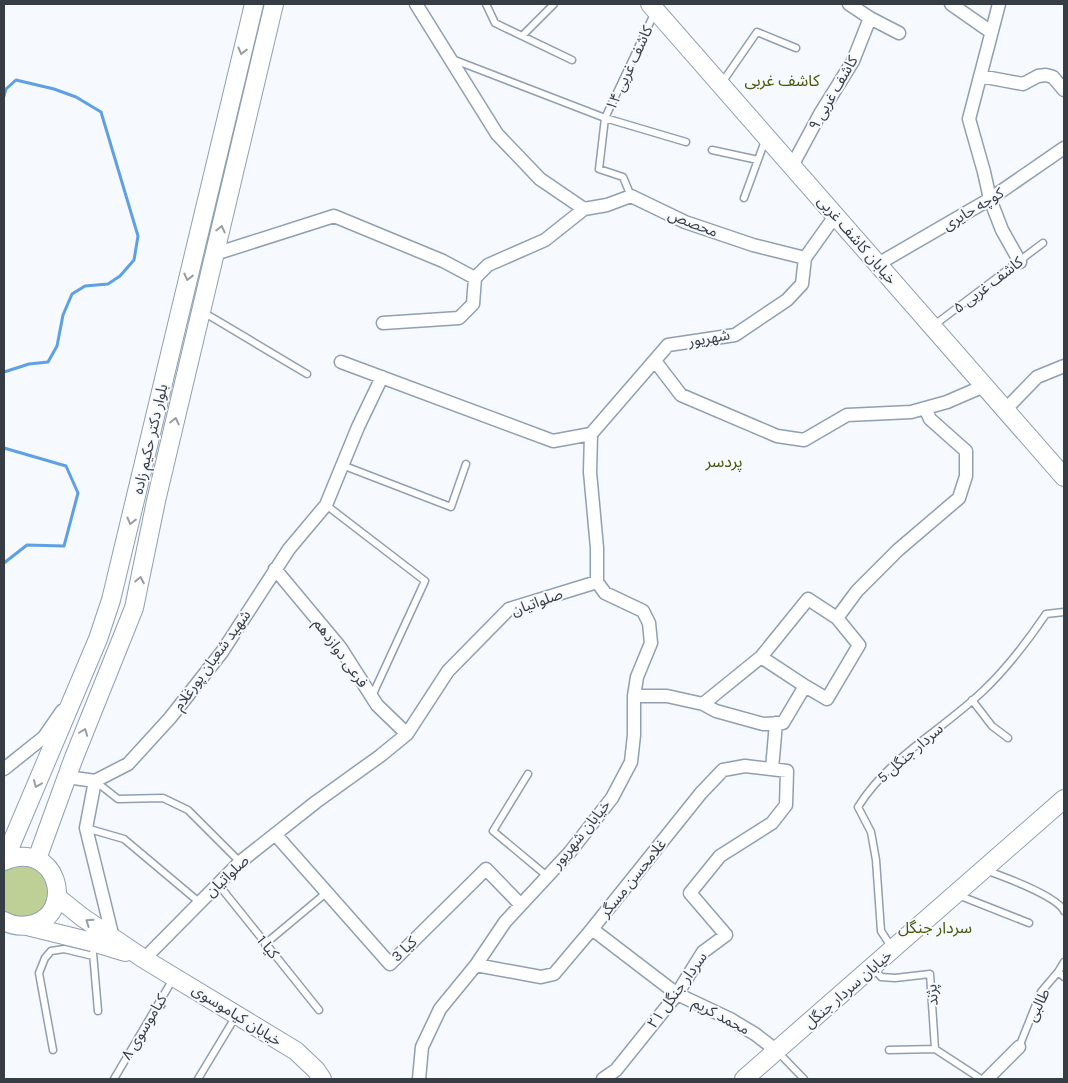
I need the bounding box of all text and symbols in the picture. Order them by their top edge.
street label: کاشف غربی ۱۴ [602,22,657,113]
one-way arrow [237,47,248,56]
street label: کاشف غربی ۹ [805,52,862,133]
district label: کاشف غربی [744,71,820,90]
street label: کوچه حایری [939,183,1008,235]
street label: خیابان کاشف غربی [814,192,900,288]
street label: محصص [666,205,720,241]
one-way arrow [215,225,226,234]
street label: کاشف غربی ۵ [950,252,1027,317]
one-way arrow [183,273,194,282]
street label: شهریور [686,325,731,351]
street label: بلوار دکتر حکیم زاده [129,382,173,496]
one-way arrow [169,417,180,426]
district label: پردسر [704,452,743,472]
one-way arrow [126,516,137,525]
one-way arrow [134,575,145,584]
street label: صلواتیان [509,584,565,620]
street label: شهید شعبان پورغلام [169,606,256,715]
street label: فرعی دوازدهم [308,615,372,693]
street label: سردار جنگل 5 [873,719,947,787]
one-way arrow [78,728,88,737]
one-way arrow [32,779,43,788]
street label: خیابان شهریور [547,796,614,873]
street label: غلامحسن مسگر [595,835,670,922]
street label: صلواتیان [201,851,253,901]
district label: سردار جنگل [898,918,972,937]
one-way arrow [86,919,95,928]
street label: کیا 1 [253,932,283,963]
street label: کیا 3 [387,932,421,965]
street label: خیابان سردار جنگل [800,946,896,1032]
street label: سردار جنگل ۲۱ [643,948,711,1032]
street label: خیابان کیاموسوی [189,980,285,1050]
street label: پژند [922,983,943,1007]
street label: طالبی [1022,986,1054,1024]
street label: کیاموسوی ۸ [117,990,171,1063]
street label: محمد کریم [688,993,753,1040]

